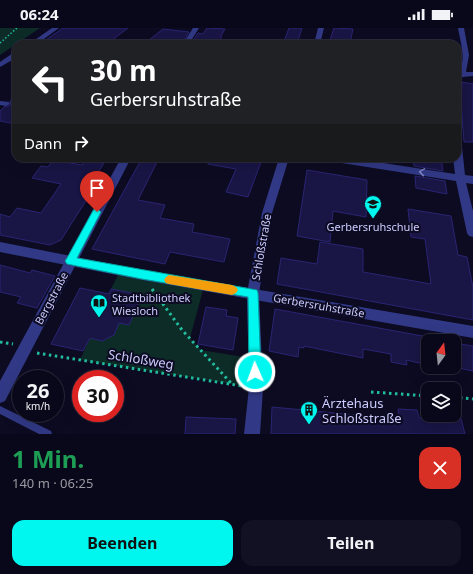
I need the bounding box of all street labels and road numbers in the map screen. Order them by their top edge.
street label: Schloßstraße [248,212,274,282]
street label: Bergstraße [31,269,71,327]
street label: Gerbersruhstraße [272,290,366,320]
street label: Schloßweg [107,345,175,373]

